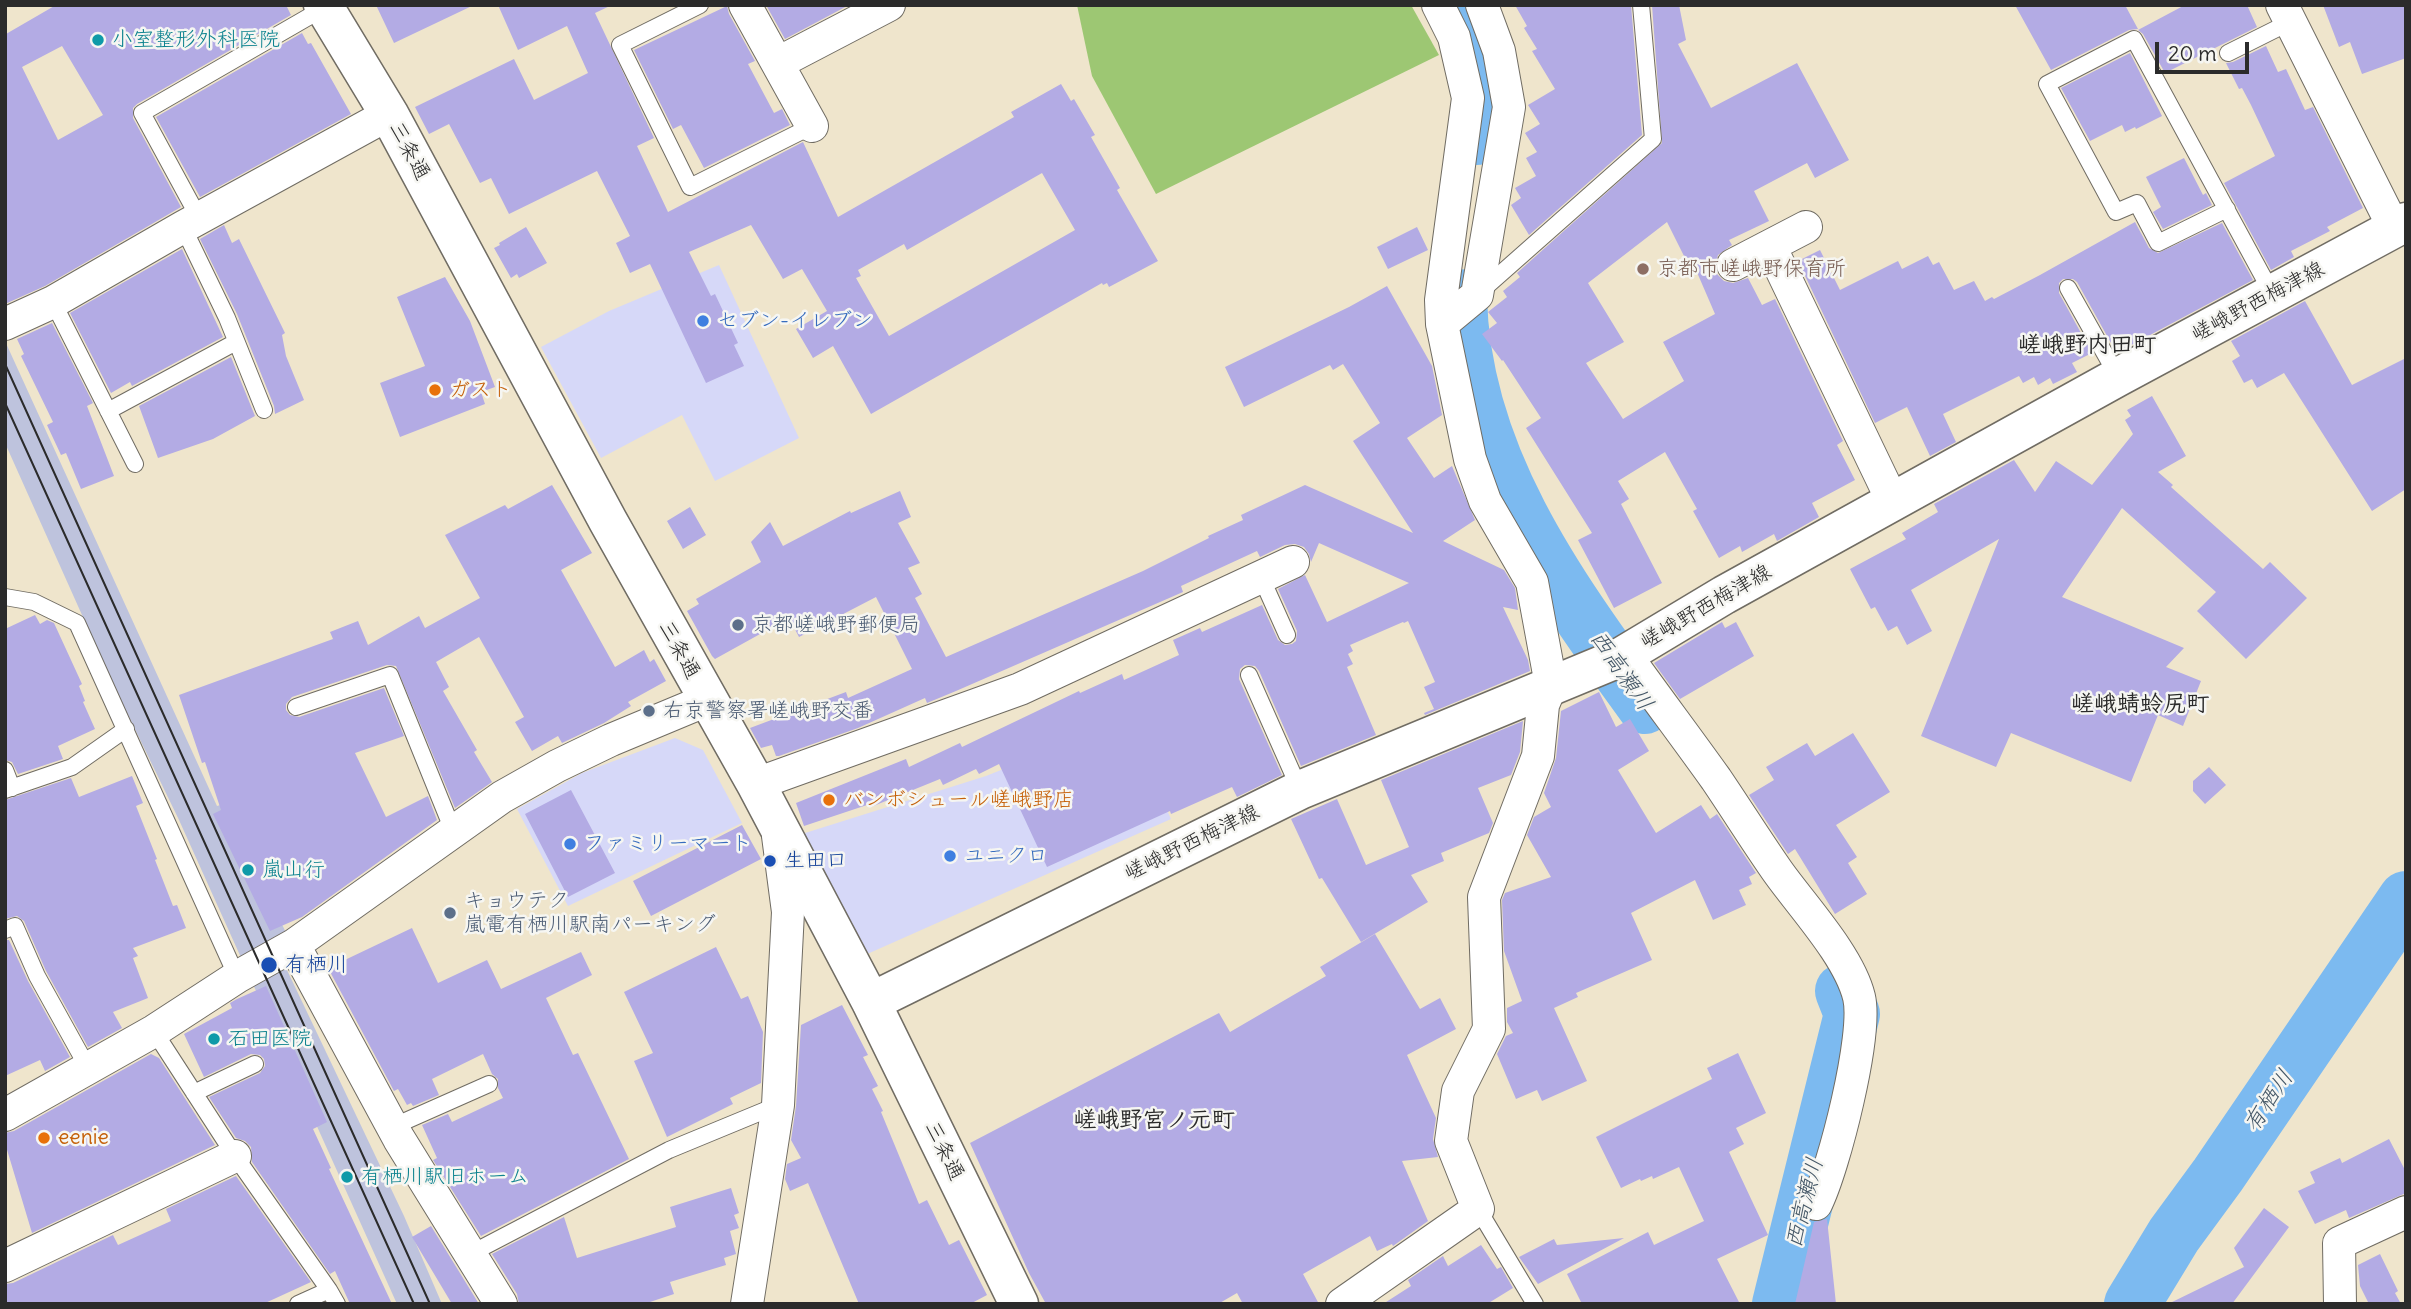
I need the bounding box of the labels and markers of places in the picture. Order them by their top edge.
place label: 小室整形外科医院 [112,27,280,53]
marker: 小室整形外科医院 [90,32,106,48]
place label: 京都市嵯峨野保育所 [1657,256,1846,282]
marker: 京都市嵯峨野保育所 [1635,261,1651,277]
place label: セブン-イレブン [717,308,873,334]
marker: セブン-イレブン [695,313,711,329]
place label: ガスト [449,377,512,403]
marker: ガスト [427,382,443,398]
place label: 京都嵯峨野郵便局 [752,612,920,638]
marker: 京都嵯峨野郵便局 [730,617,746,633]
place label: 右京警察署嵯峨野交番 [663,698,873,724]
marker: 右京警察署嵯峨野交番 [641,703,657,719]
place label: バンボシュール嵯峨野店 [843,787,1074,813]
marker: バンボシュール嵯峨野店 [821,792,837,808]
place label: ファミリーマート [584,831,752,857]
marker: ファミリーマート [562,836,578,852]
place label: ユニクロ [964,843,1048,869]
place label: 生田口 [784,848,847,874]
marker: ユニクロ [942,848,958,864]
marker: 生田口 [762,853,778,869]
place label: 嵐山行 [262,857,325,883]
marker: 嵐山行 [240,862,256,878]
place label: キョウテク 嵐電有栖川駅南パーキング [464,888,716,938]
marker: キョウテク 嵐電有栖川駅南パーキング [442,905,458,921]
place label: 有栖川 [285,952,348,978]
marker: 有栖川 [259,955,279,975]
place label: 石田医院 [228,1026,312,1052]
marker: 石田医院 [206,1031,222,1047]
place label: eenie [58,1125,109,1151]
marker: eenie [36,1130,52,1146]
place label: 有栖川駅旧ホーム [361,1164,529,1190]
marker: 有栖川駅旧ホーム [339,1169,355,1185]

